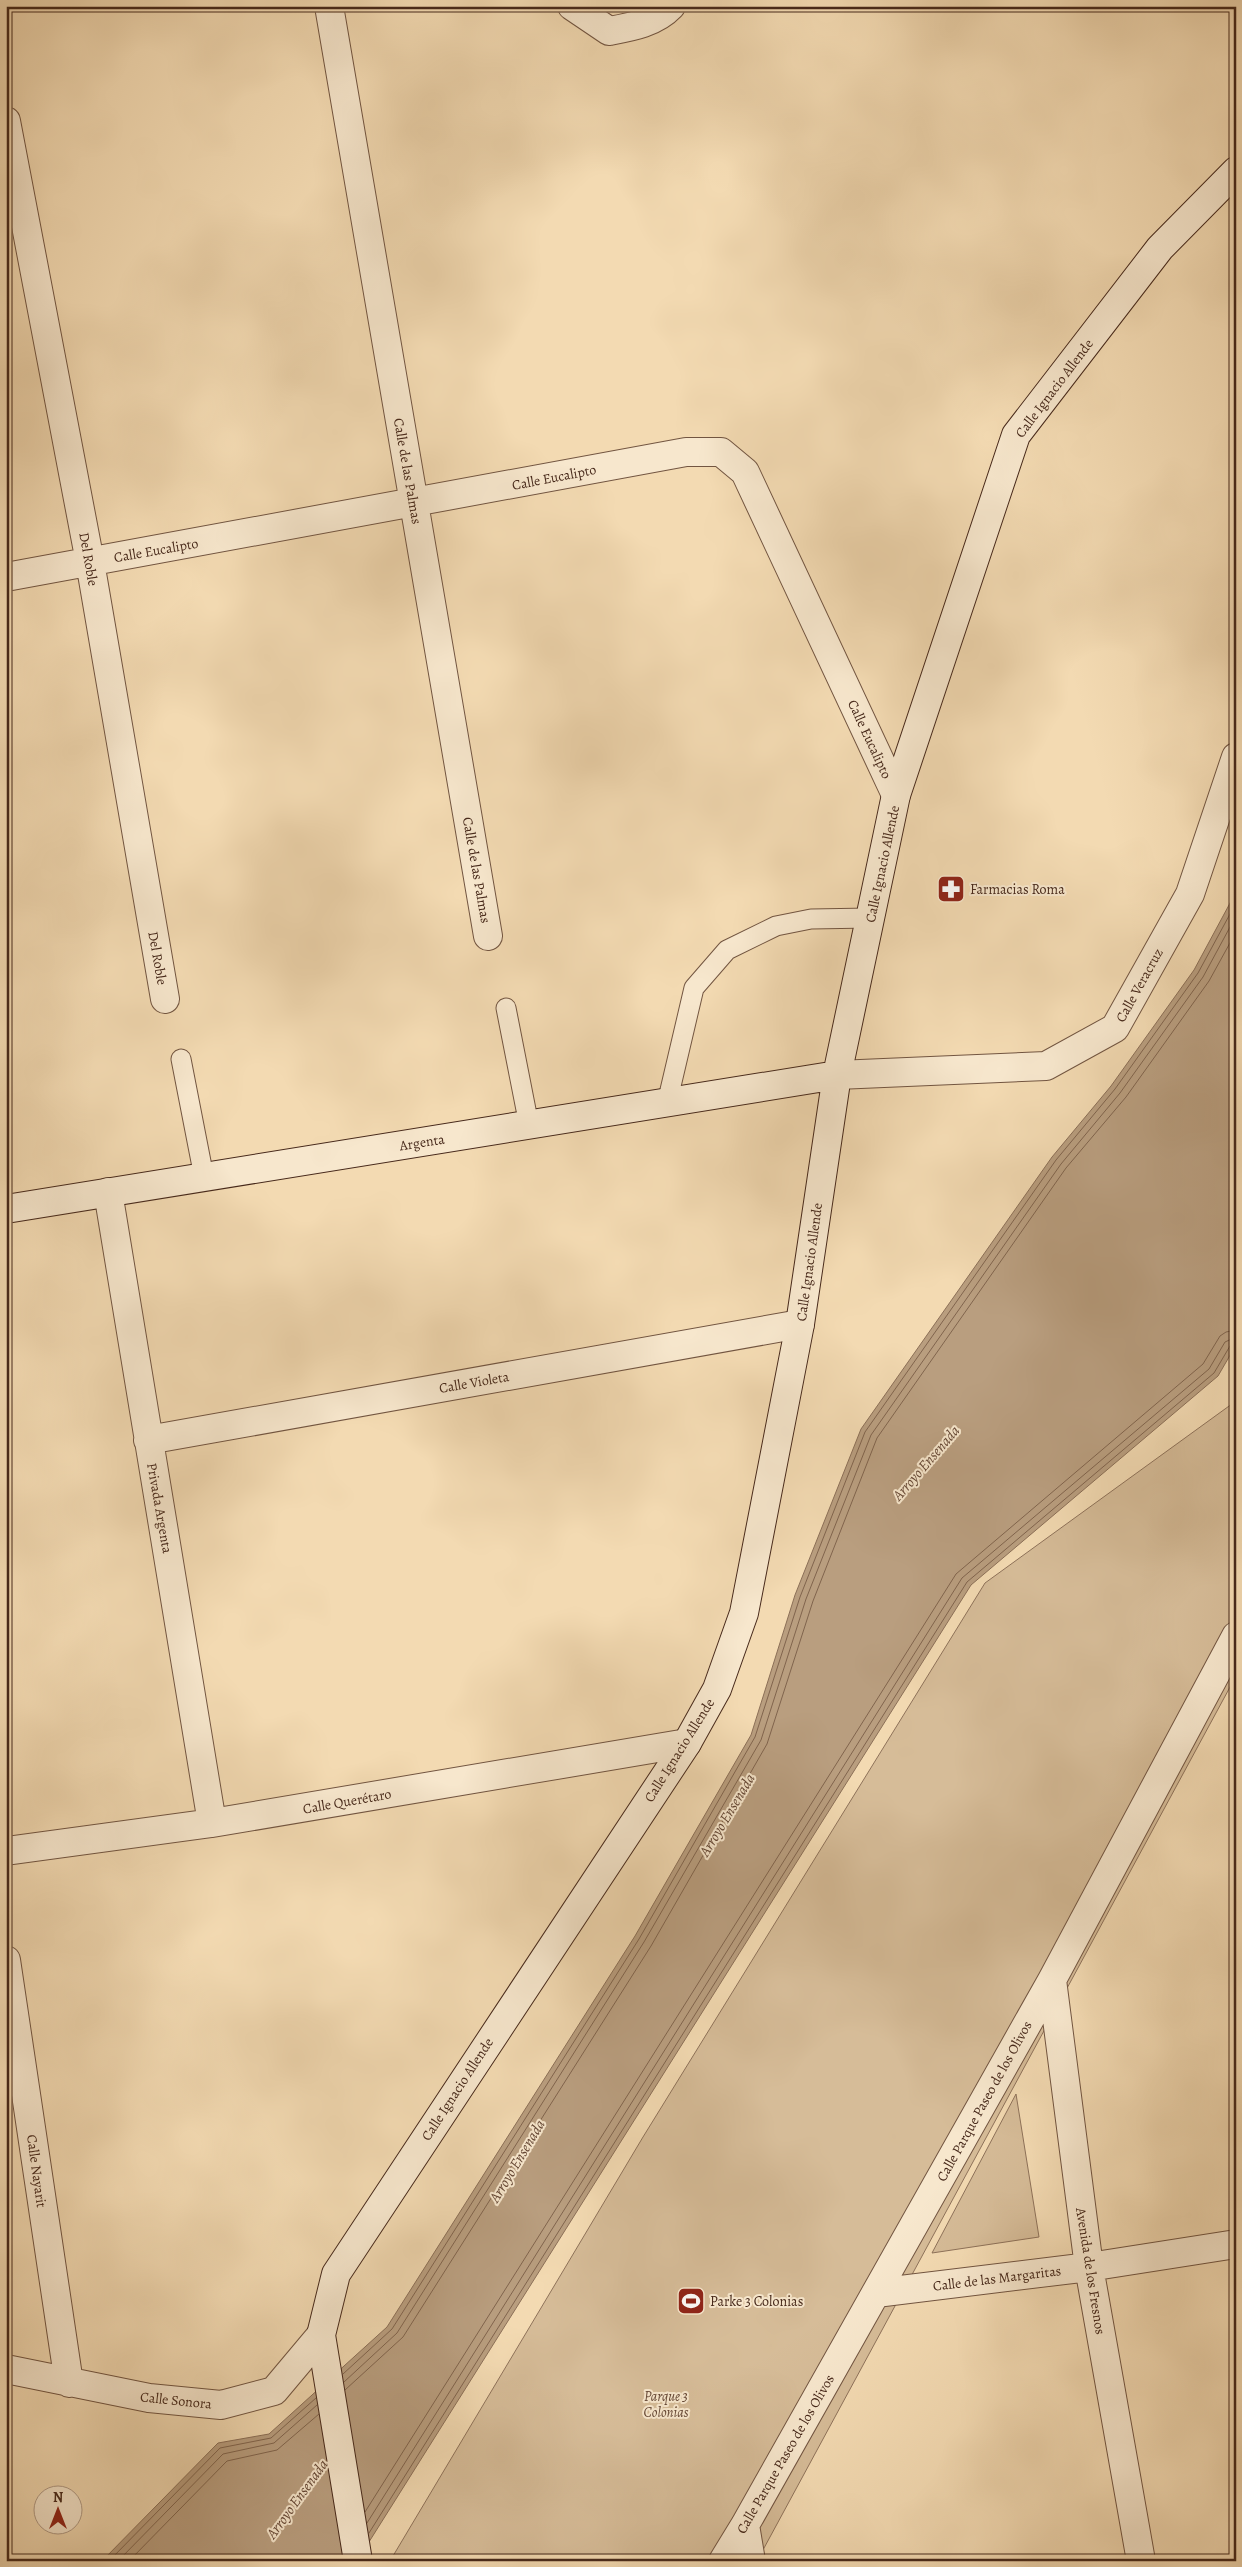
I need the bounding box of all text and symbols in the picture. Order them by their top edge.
street label: Calle Ignacio Allende [1011,335,1098,442]
street label: Calle de las Palmas [389,417,426,526]
street label: Calle Eucalipto [510,460,598,495]
street label: Del Roble [74,531,103,587]
street label: Calle Eucalipto [112,534,200,567]
street label: Calle Eucalipto [843,696,896,782]
street label: Calle Ignacio Allende [861,804,904,924]
street label: Calle de las Palmas [458,816,495,925]
pharmacy icon: Farmacias Roma [936,874,966,904]
place label: Farmacias Roma [970,880,1065,899]
street label: Del Roble [143,930,172,986]
street label: Calle Veracruz [1111,945,1168,1026]
street label: Argenta [397,1129,446,1156]
street label: Calle Ignacio Allende [792,1202,827,1322]
street label: Calle Violeta [438,1367,511,1398]
water label: Arroyo Ensenada [887,1421,964,1506]
street label: Privada Argenta [142,1461,177,1555]
street label: Calle Ignacio Allende [640,1695,719,1806]
water label: Arroyo Ensenada [694,1770,760,1861]
street label: Calle Querétaro [301,1784,393,1819]
street label: Calle Parque Paseo de los Olivos [932,2018,1037,2185]
street label: Calle Ignacio Allende [417,2034,498,2144]
water label: Arroyo Ensenada [484,2116,550,2207]
street label: Calle Nayarit [22,2133,51,2209]
street label: Avenida de los Fresnos [1071,2205,1110,2336]
street label: Calle de las Margaritas [932,2261,1062,2296]
sports icon: Parke 3 Colonias [676,2286,706,2316]
place label: Parke 3 Colonias [710,2292,803,2311]
street label: Calle Parque Paseo de los Olivos [732,2371,839,2537]
street label: Calle Sonora [139,2387,213,2414]
park label: Parque 3 Colonias [644,2387,689,2422]
water label: Arroyo Ensenada [261,2455,333,2543]
north arrow [32,2484,82,2534]
text: N [53,2488,63,2507]

